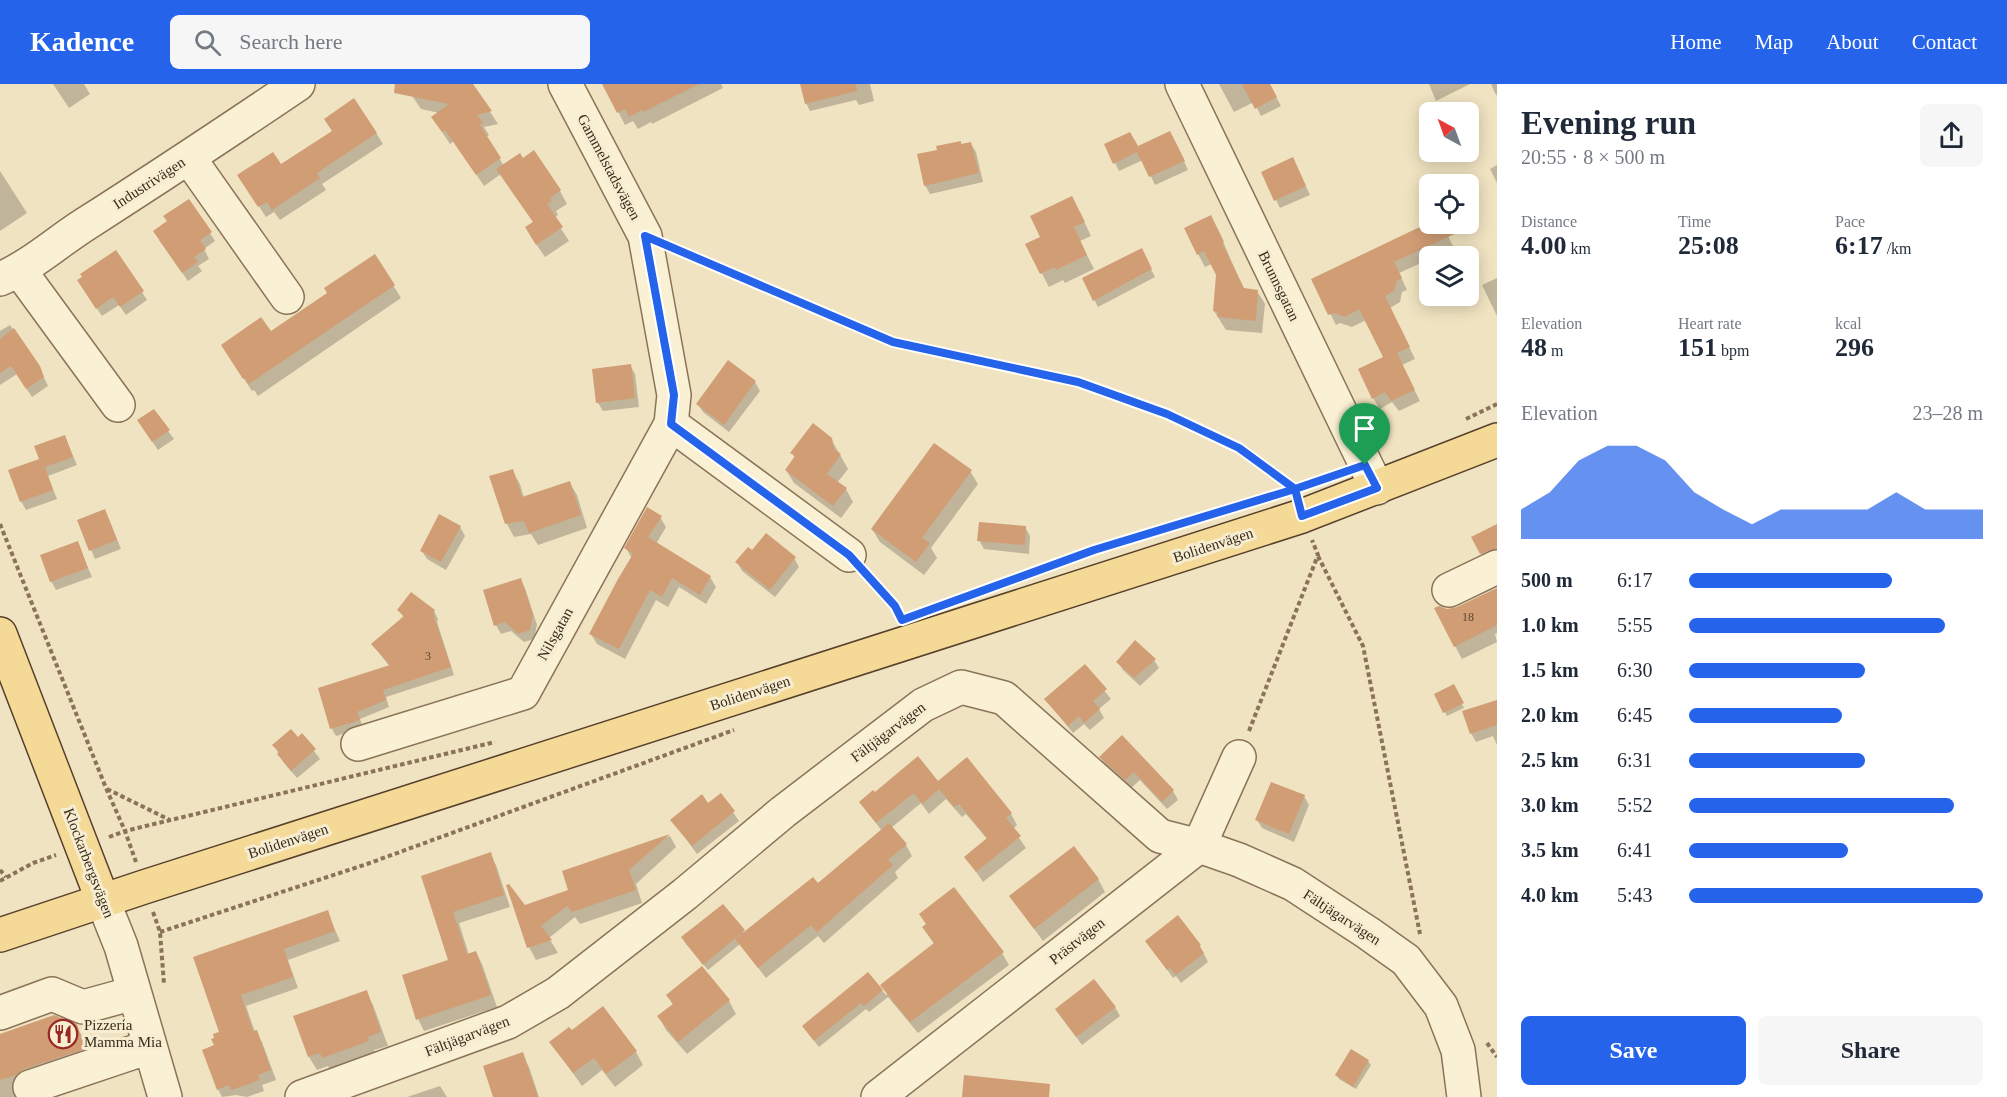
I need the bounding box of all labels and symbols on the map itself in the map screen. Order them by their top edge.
north arrow [1419,102,1479,162]
street label: Gammelstadsvägen [574,111,644,223]
street label: Industrivägen [110,154,188,212]
street label: Brunnsgatan [1255,248,1303,324]
pin [1339,403,1390,465]
street label: Bolidenvägen [1171,524,1256,565]
street label: Nilsgatan [534,605,576,663]
house number: 18 [1462,610,1474,624]
house number: 3 [425,649,431,663]
street label: Bolidenvägen [708,672,793,713]
street label: Fältjägarvägen [848,698,929,765]
street label: Klockarbergsvägen [61,806,117,921]
street label: Bolidenvägen [246,820,331,861]
street label: Fältjägarvägen [1300,886,1384,948]
street label: Prästvägen [1046,914,1108,968]
street label: Fältjägarvägen [423,1012,512,1059]
place label: Pizzeria Mamma Mia [84,1017,162,1050]
restaurant icon: Pizzeria Mamma Mia [47,1018,79,1050]

